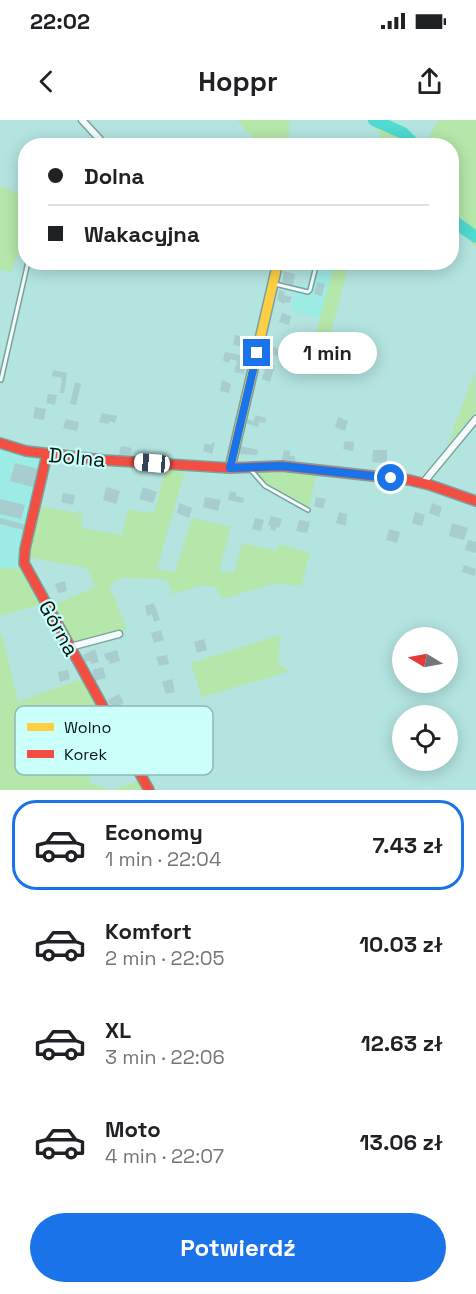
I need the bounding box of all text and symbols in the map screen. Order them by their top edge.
text: 22:02 [30,7,90,35]
text: Hoppr [198,64,278,99]
icon: back [30,65,63,98]
icon: share [413,65,446,98]
text: Dolna [84,162,144,190]
text: Wakacyjna [84,220,200,248]
callout: 1 min [278,332,377,374]
route end [243,339,270,366]
text: 1 min [303,340,352,366]
street label: Dolna [47,441,107,473]
car [133,452,171,474]
route start [377,464,404,491]
street label: Górna [33,595,85,661]
north arrow [392,627,458,693]
map controls [392,627,458,771]
button: locate [392,705,458,771]
legend [15,706,213,775]
text: Wolno [64,717,111,738]
text: Korek [64,744,108,765]
icon: car [33,818,87,872]
text: Economy [105,818,203,846]
text: 7.43 zł [372,831,443,859]
text: 1 min · 22:04 [105,846,221,872]
icon: car [33,917,87,971]
text: Komfort [105,917,192,945]
text: 10.03 zł [359,930,443,958]
text: 2 min · 22:05 [105,945,225,971]
icon: car [33,1016,87,1070]
text: XL [105,1016,131,1044]
text: 12.63 zł [361,1029,443,1057]
text: 3 min · 22:06 [105,1044,225,1070]
icon: car [33,1115,87,1169]
text: Moto [105,1115,161,1143]
text: 13.06 zł [360,1128,443,1156]
text: 4 min · 22:07 [105,1143,224,1169]
button: Potwierdź [30,1213,446,1282]

